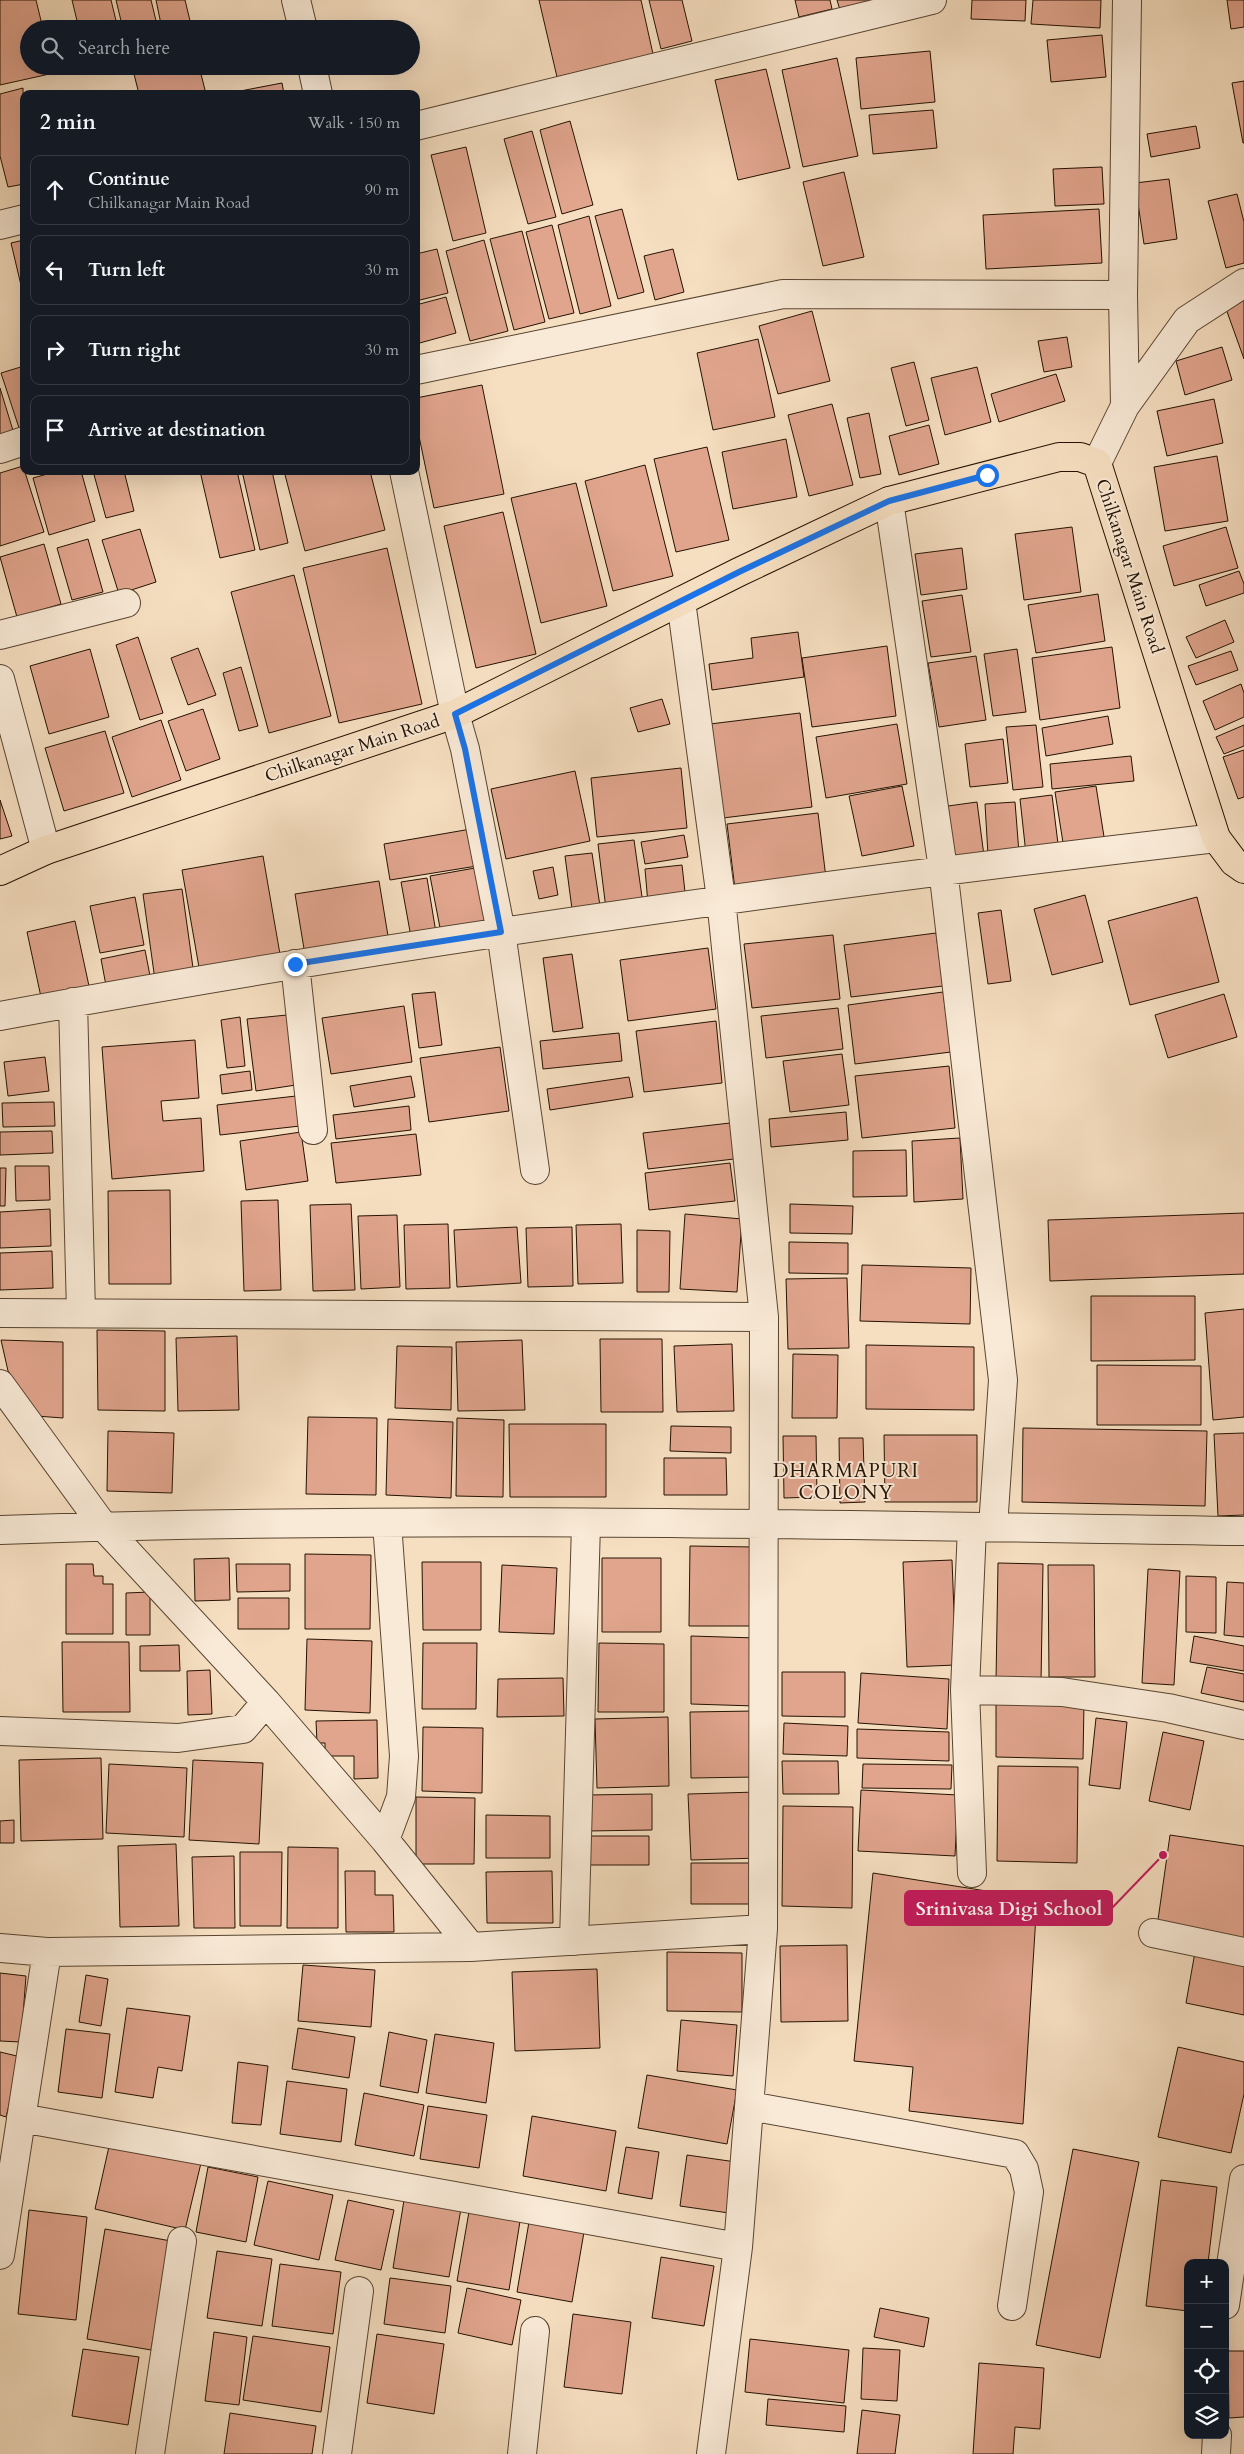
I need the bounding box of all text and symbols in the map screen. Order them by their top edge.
search box [20,20,420,75]
icon: search [38,34,66,62]
text: Search here [78,35,170,61]
text: 2 min [40,108,96,137]
text: Walk · 150 m [308,112,400,134]
text: Continue [88,166,170,192]
icon: ahead [41,176,69,204]
text: 90 m [365,179,399,201]
text: Chilkanagar Main Road [88,192,250,214]
icon: left [41,256,69,284]
text: Turn left [88,257,165,283]
text: 30 m [365,259,399,281]
icon: right [41,336,69,364]
text: Turn right [88,337,180,363]
text: 30 m [365,339,399,361]
icon: arrive [41,416,69,444]
text: Arrive at destination [88,417,265,443]
route start [976,464,999,487]
street label: Chilkanagar Main Road [1089,476,1170,657]
street label: Chilkanagar Main Road [262,708,443,789]
route end [284,953,307,976]
district label: DHARMAPURI COLONY [773,1458,919,1506]
callout: Srinivasa Digi School [905,1891,1112,1925]
text: Srinivasa Digi School [916,1896,1103,1922]
map controls [1184,2259,1229,2439]
button: + [1184,2259,1229,2304]
button: − [1184,2304,1229,2349]
button: locate [1184,2349,1229,2394]
button: layers [1184,2394,1229,2439]

